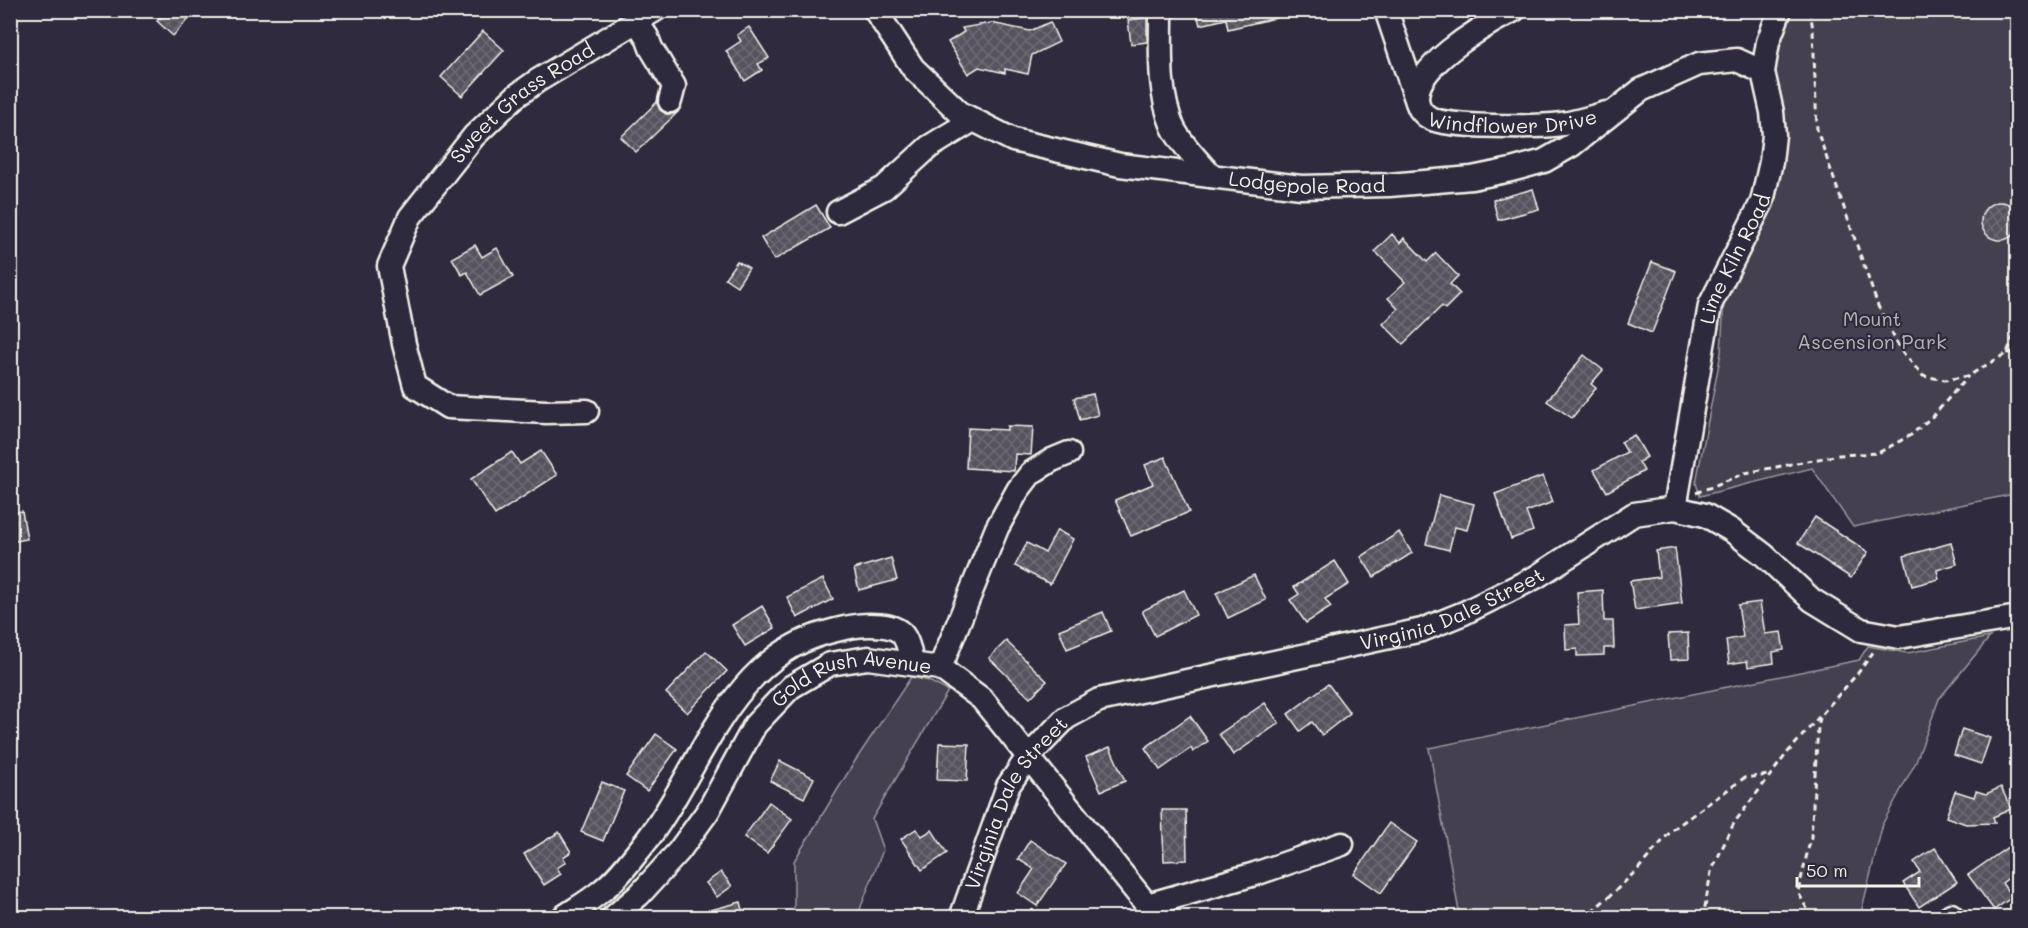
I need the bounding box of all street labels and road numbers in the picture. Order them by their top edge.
street label: Sweet Grass Road [443,36,598,168]
street label: Windflower Drive [1425,102,1600,138]
street label: Lodgepole Road [1227,164,1386,199]
street label: Lime Kiln Road [1693,191,1775,326]
street label: Virginia Dale Street [1357,561,1549,655]
street label: Gold Rush Avenue [765,643,934,712]
street label: Virginia Dale Street [958,710,1073,893]

